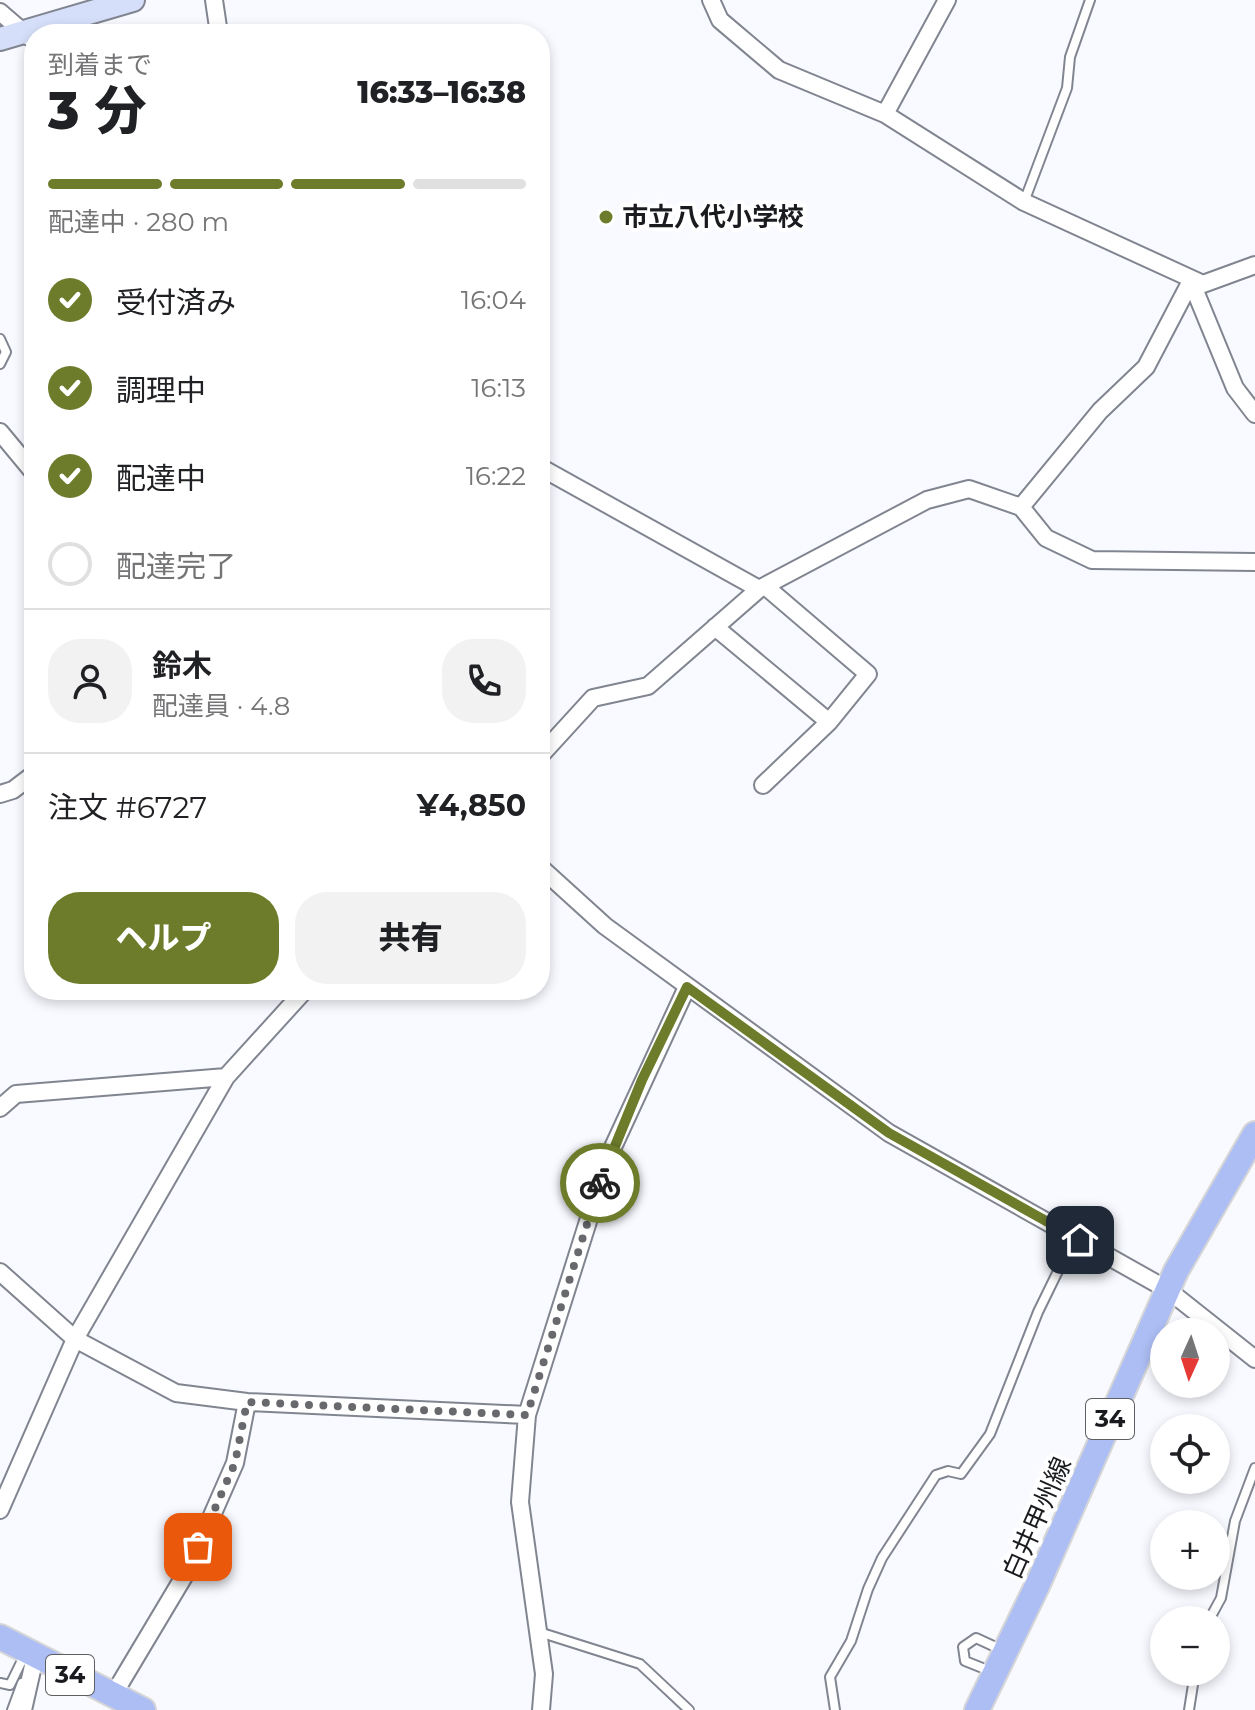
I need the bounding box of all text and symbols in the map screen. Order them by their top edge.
text: 到着まで [48,49,152,81]
text: 16:33–16:38 [357,74,526,111]
text: 3 分 [48,79,147,142]
place label: 市立八代小学校 [622,201,804,233]
text: 配達中 · 280 m [48,206,229,238]
marker: 市立八代小学校 [597,208,615,226]
icon: check [48,278,92,322]
text: 受付済み [116,284,236,321]
text: 16:04 [461,284,526,316]
icon: check [48,366,92,410]
text: 調理中 [116,372,206,409]
text: 16:13 [471,372,526,404]
icon: check [48,454,92,498]
text: 配達中 [116,460,206,497]
text: 16:22 [466,460,526,492]
text: 配達完了 [116,548,236,585]
button: person [48,639,132,723]
button: phone [442,639,526,723]
text: 鈴木 [152,647,212,684]
text: 配達員 · 4.8 [152,690,290,722]
text: ¥4,850 [417,787,526,824]
text: 注文 #6727 [48,789,207,826]
button: ヘルプ [48,892,279,984]
button: 共有 [295,892,526,984]
courier [560,1143,640,1223]
icon: bike [578,1161,622,1205]
pin [1046,1206,1114,1274]
icon: home [1058,1218,1102,1262]
north arrow [1150,1318,1230,1398]
map controls [1150,1318,1230,1686]
road number: 34 [1086,1399,1134,1439]
button: locate [1150,1414,1230,1494]
street label: 白井甲州線 [996,1452,1078,1584]
button: + [1150,1510,1230,1590]
pin [164,1513,232,1581]
icon: bag [176,1525,220,1569]
button: − [1150,1606,1230,1686]
road number: 34 [46,1655,94,1695]

